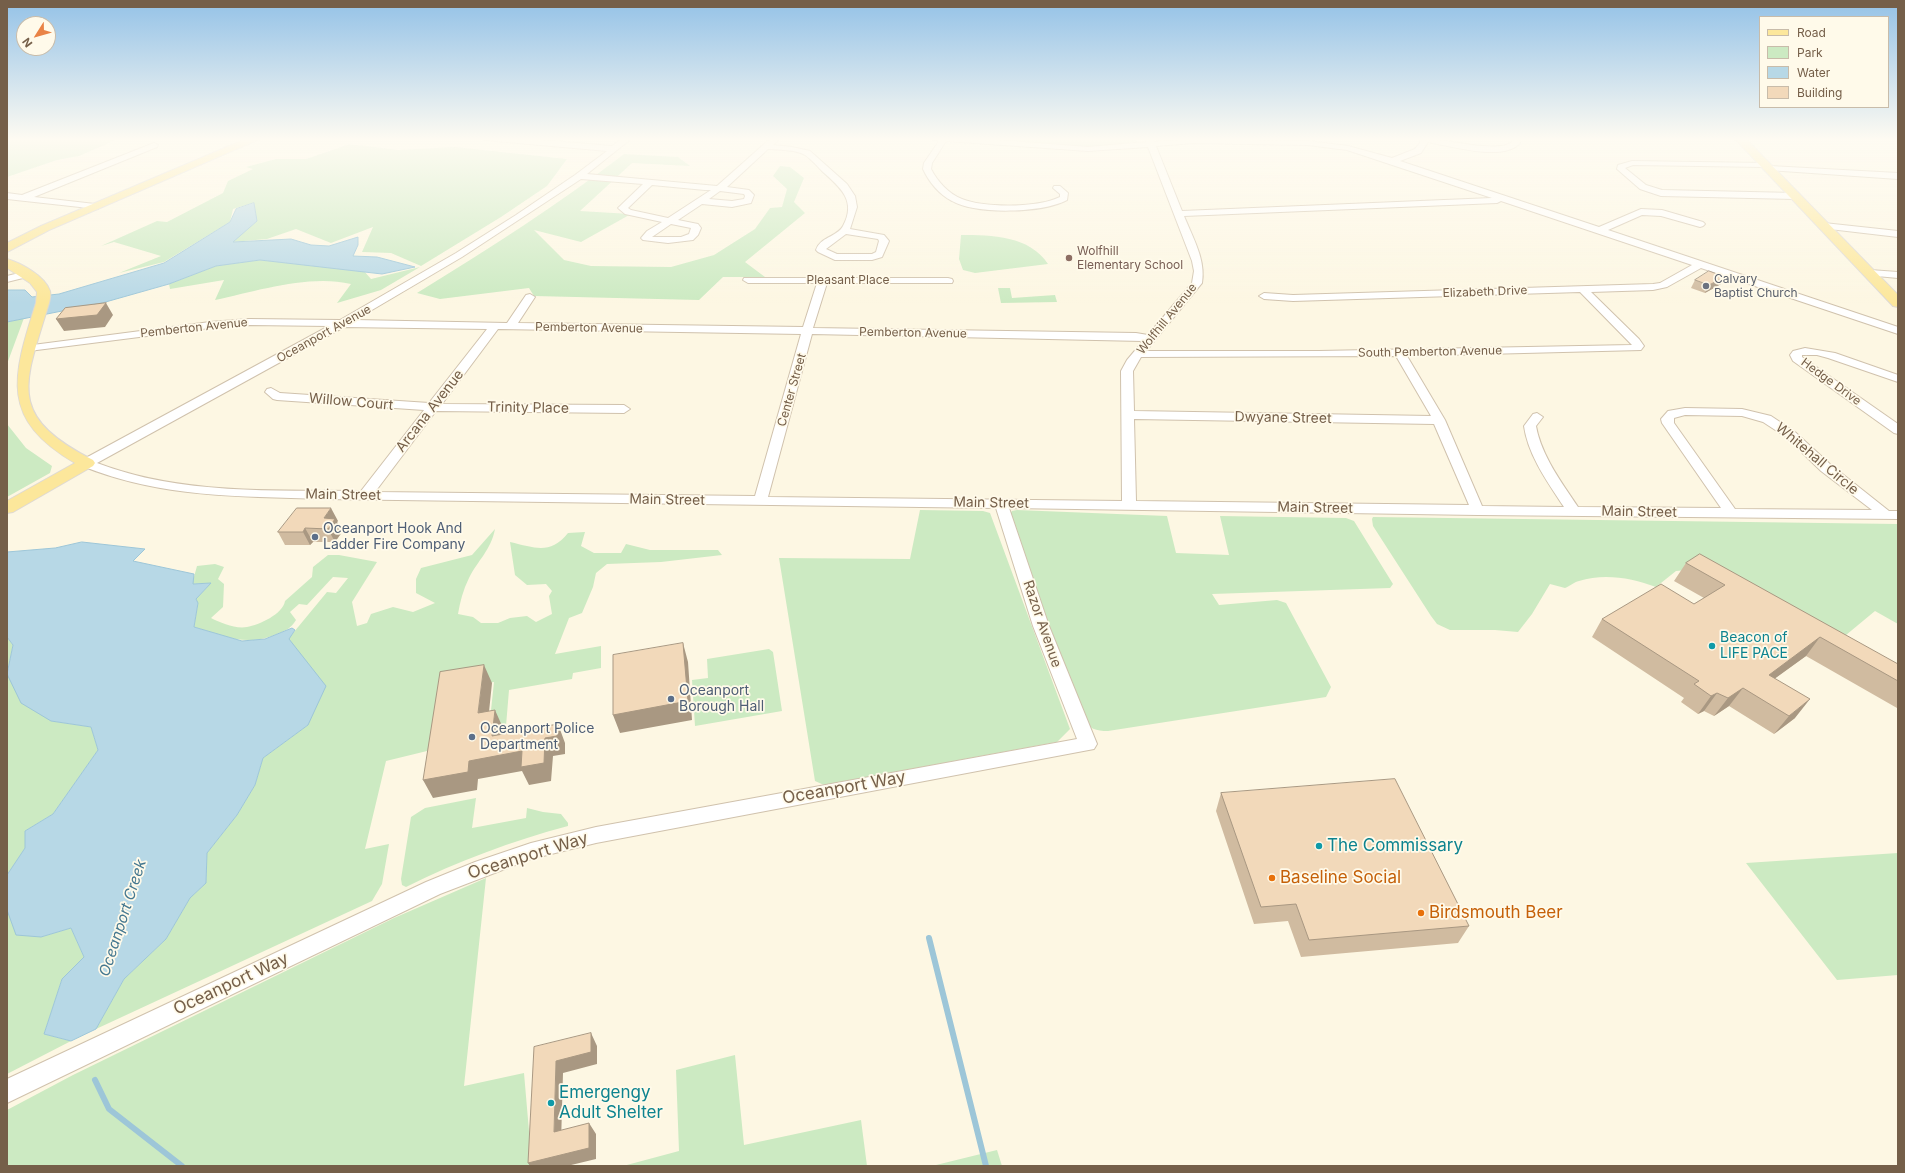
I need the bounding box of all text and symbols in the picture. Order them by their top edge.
north arrow [16,16,56,56]
legend [1759,16,1889,108]
text: Road [1797,25,1826,40]
text: N [19,35,35,50]
text: Park [1797,45,1823,60]
text: Water [1797,65,1830,80]
text: Building [1797,85,1842,100]
place label: Wolfhill Elementary School [1077,244,1183,272]
marker: Wolfhill Elementary School [1064,253,1074,263]
place label: Calvary Baptist Church [1714,272,1798,300]
street label: Pleasant Place [806,273,890,287]
street label: Wolfhill Avenue [1134,281,1200,357]
marker: Calvary Baptist Church [1701,281,1711,291]
street label: Elizabeth Drive [1442,283,1528,301]
street label: Oceanport Avenue [274,302,374,366]
street label: Pemberton Avenue [140,315,248,341]
street label: Pemberton Avenue [535,320,643,336]
street label: Pemberton Avenue [859,325,967,341]
street label: South Pemberton Avenue [1358,344,1502,360]
street label: Center Street [775,352,809,428]
street label: Hedge Drive [1798,355,1864,409]
street label: Arcana Avenue [393,366,467,456]
street label: Willow Court [308,390,394,414]
street label: Trinity Place [487,399,569,417]
street label: Dwyane Street [1234,409,1332,427]
street label: Whitehall Circle [1772,419,1862,499]
street label: Main Street [305,486,381,504]
street label: Main Street [629,491,705,509]
street label: Main Street [953,494,1029,512]
street label: Main Street [1277,499,1353,517]
street label: Main Street [1601,503,1677,521]
place label: Oceanport Hook And Ladder Fire Company [323,521,465,554]
marker: Oceanport Hook And Ladder Fire Company [310,532,320,542]
street label: Razor Avenue [1019,578,1065,670]
place label: Beacon of LIFE PACE [1720,630,1788,662]
marker: Beacon of LIFE PACE [1707,641,1717,651]
place label: Oceanport Borough Hall [679,683,764,716]
marker: Oceanport Borough Hall [666,694,676,704]
place label: Oceanport Police Department [480,721,594,754]
marker: Oceanport Police Department [467,732,477,742]
street label: Oceanport Way [781,767,907,809]
street label: Oceanport Way [465,828,591,884]
place label: The Commissary [1327,836,1463,856]
marker: The Commissary [1314,841,1324,851]
water label: Oceanport Creek [96,857,150,979]
place label: Baseline Social [1280,868,1401,888]
marker: Baseline Social [1267,873,1277,883]
place label: Birdsmouth Beer [1429,903,1563,923]
marker: Birdsmouth Beer [1416,908,1426,918]
street label: Oceanport Way [170,948,292,1020]
place label: Emergengy Adult Shelter [559,1083,663,1123]
marker: Emergengy Adult Shelter [546,1098,556,1108]

